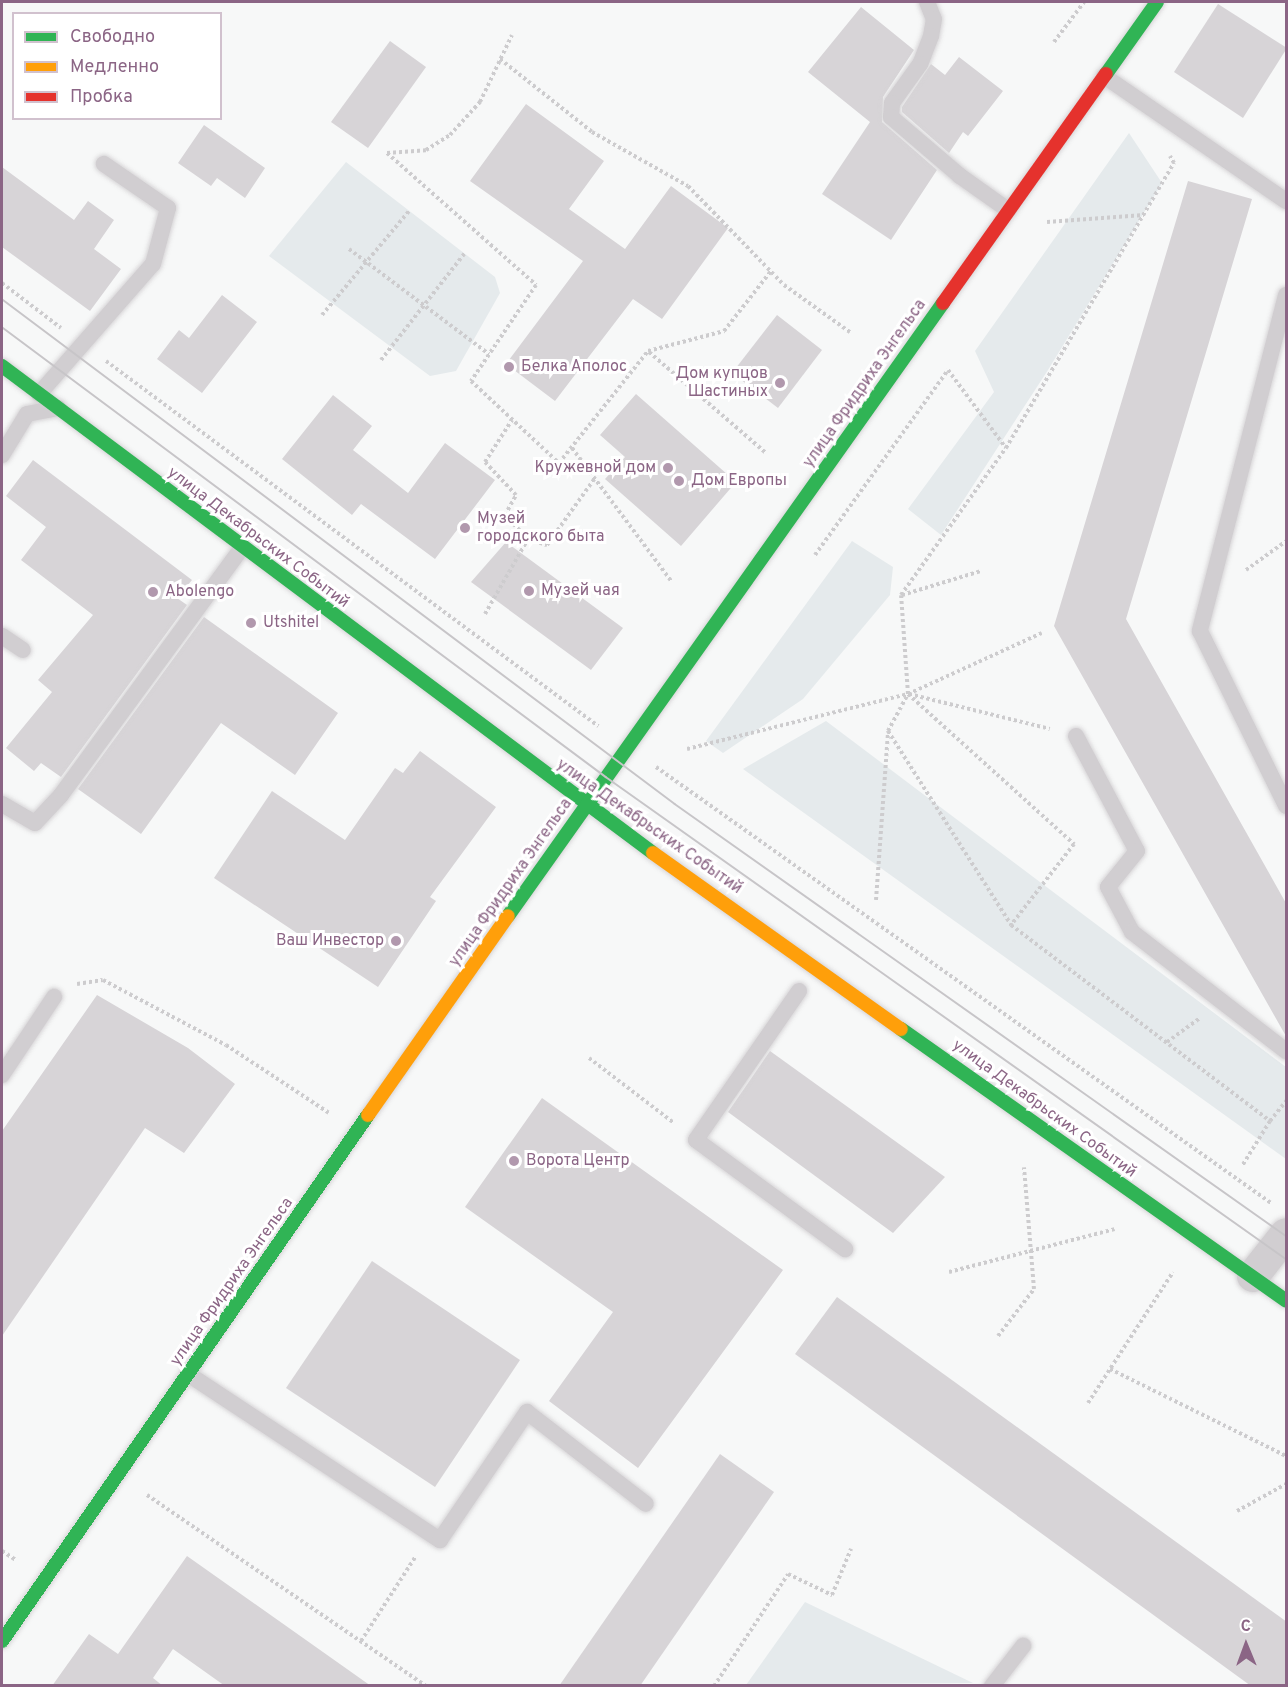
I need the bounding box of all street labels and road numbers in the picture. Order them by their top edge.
street label: улица Фридриха Энгельса [800,296,930,472]
street label: улица Декабрьских Событий [163,463,353,613]
street label: улица Декабрьских Событий [552,755,746,899]
street label: улица Фридриха Энгельса [446,795,576,971]
street label: улица Декабрьских Событий [948,1036,1140,1182]
street label: улица Фридриха Энгельса [167,1194,297,1370]

